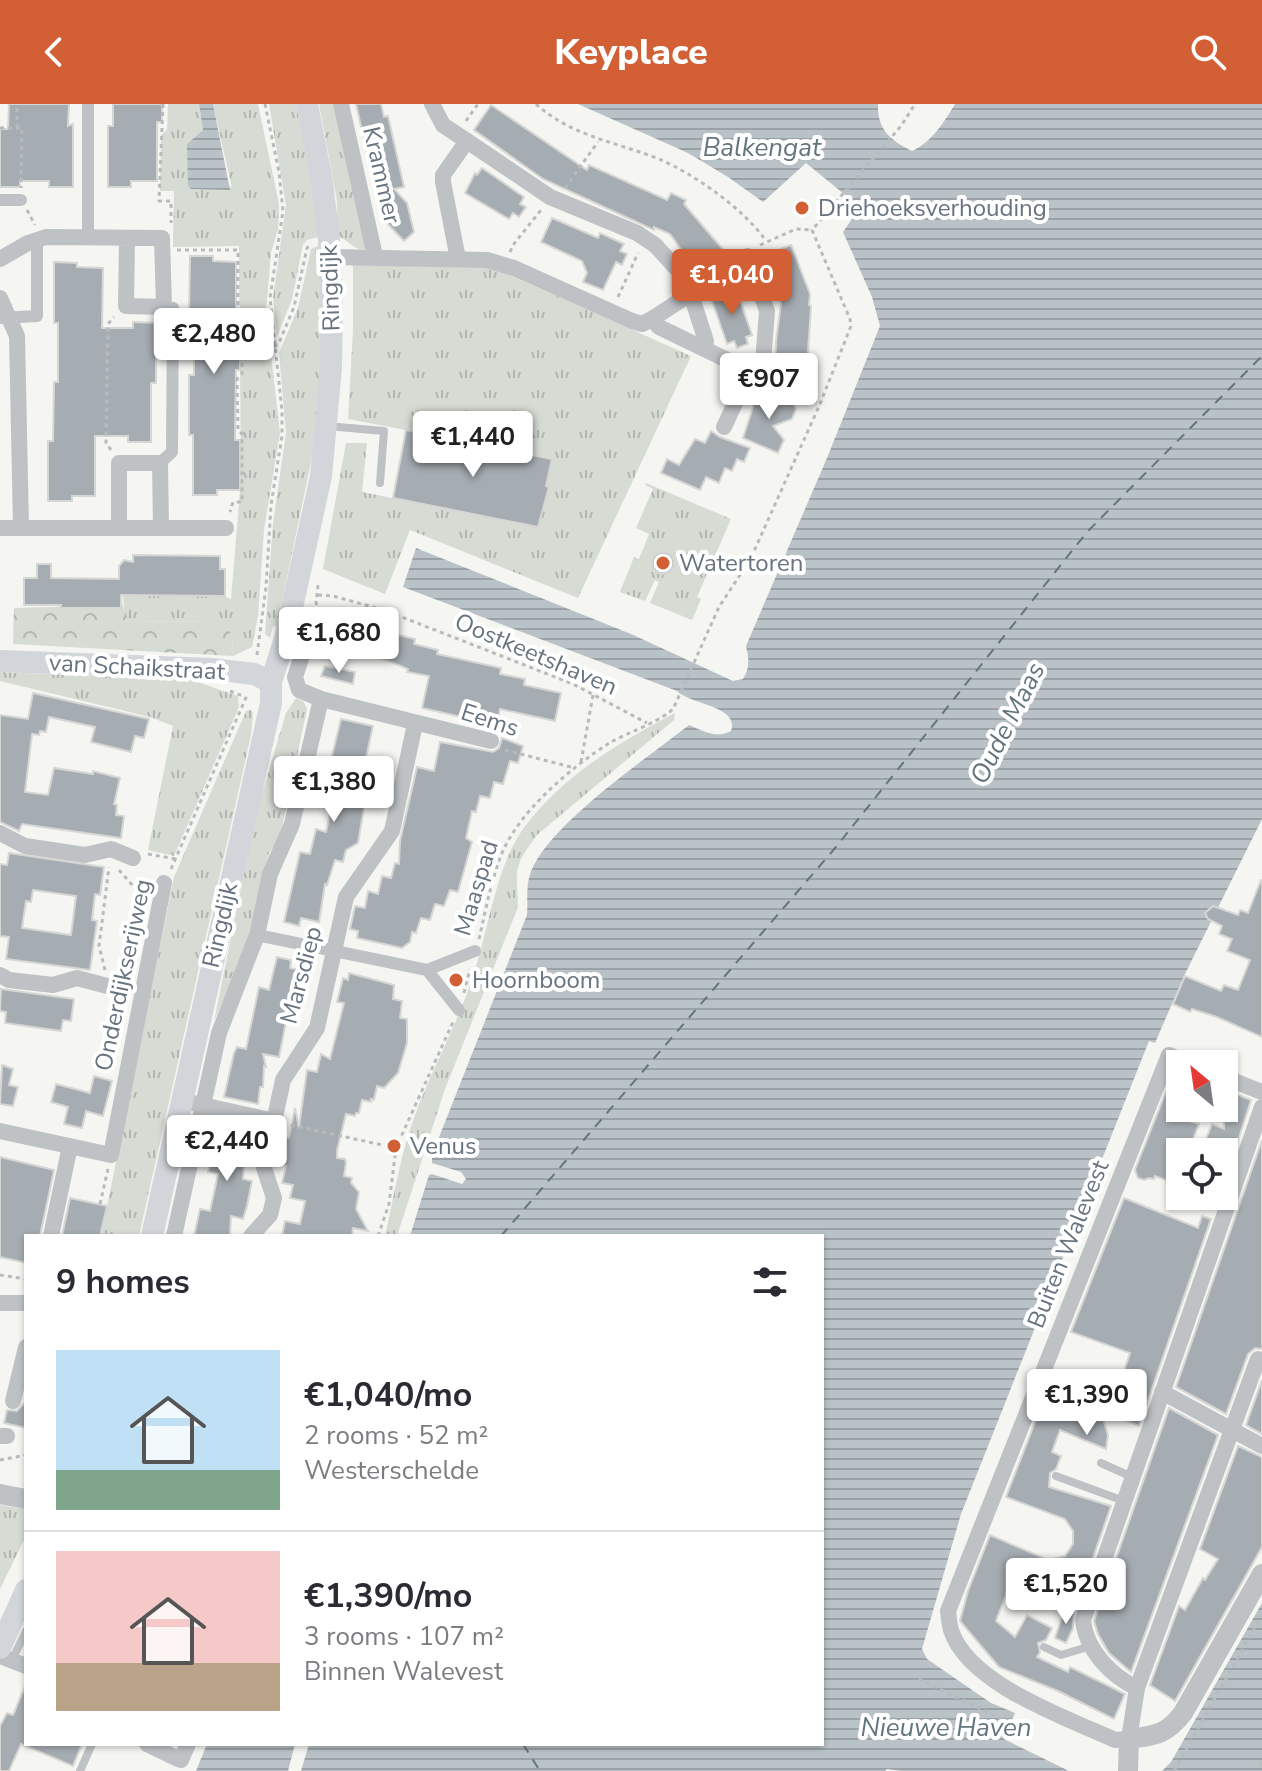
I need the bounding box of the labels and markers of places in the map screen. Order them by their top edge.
place label: Driehoeksverhouding [818,192,1047,224]
marker: Driehoeksverhouding [793,199,811,217]
pin: €1,040 [667,249,797,317]
pin: €2,480 [149,308,279,376]
pin: €907 [722,353,816,421]
pin: €1,440 [408,411,538,479]
place label: Watertoren [679,547,804,579]
marker: Watertoren [654,554,672,572]
pin: €1,680 [274,607,404,675]
pin: €1,380 [269,756,399,824]
place label: Hoornboom [472,964,600,996]
marker: Hoornboom [447,971,465,989]
pin: €2,440 [162,1115,292,1183]
place label: Venus [409,1130,477,1162]
marker: Venus [385,1137,403,1155]
pin: €1,390 [1022,1369,1152,1437]
pin: €1,520 [1001,1558,1131,1626]

